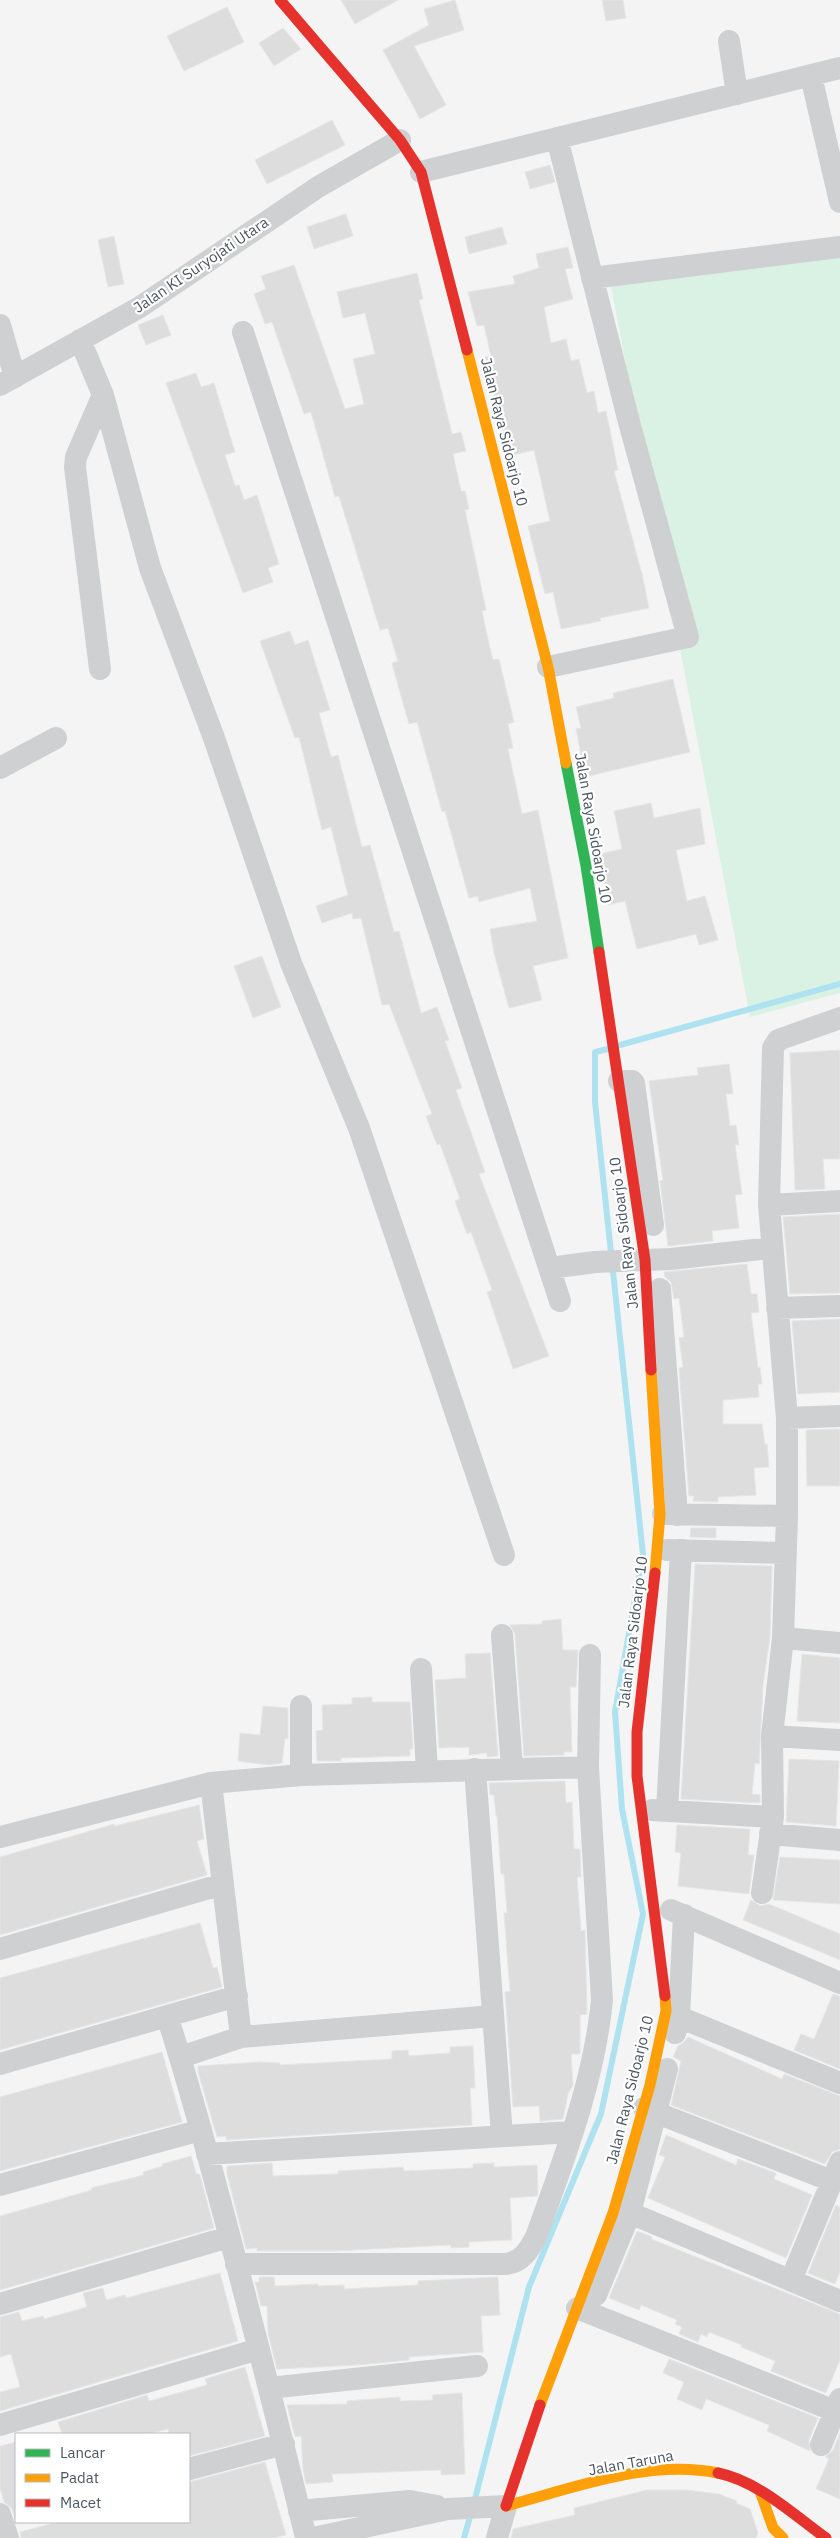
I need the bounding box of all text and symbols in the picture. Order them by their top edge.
street label: Jalan KI Suryojati Utara [130,212,272,317]
street label: Jalan Raya Sidoarjo 10 [477,355,532,508]
street label: Jalan Raya Sidoarjo 10 [571,751,616,905]
street label: Jalan Raya Sidoarjo 10 [605,1156,642,1310]
street label: Jalan Raya Sidoarjo 10 [614,1555,651,1709]
street label: Jalan Raya Sidoarjo 10 [602,2013,657,2166]
legend [15,2433,190,2523]
text: Lancar [60,2443,106,2462]
street label: Jalan Taruna [587,2446,675,2479]
text: Padat [60,2468,99,2487]
text: Macet [60,2493,101,2512]

